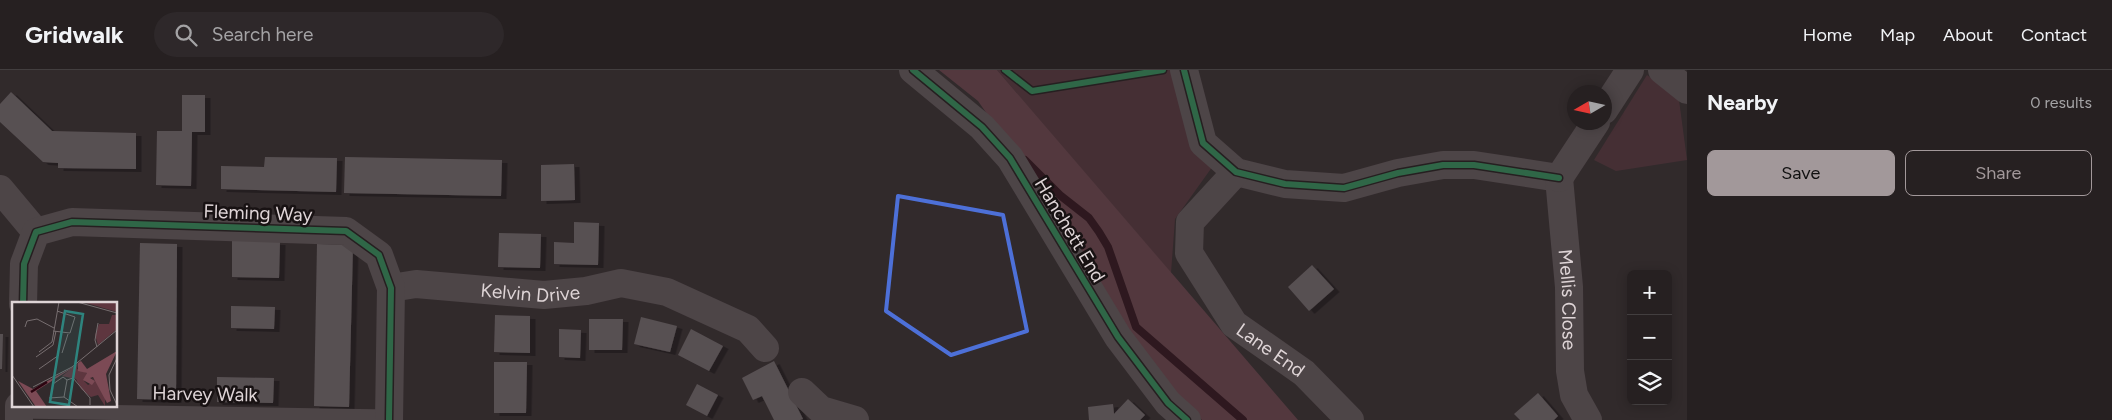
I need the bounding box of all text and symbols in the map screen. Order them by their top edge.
search box [154,12,504,57]
text: Gridwalk [25,20,124,49]
icon: search [172,21,200,49]
text: Search here [212,23,313,46]
text: Home [1803,24,1852,46]
text: Map [1880,24,1915,46]
text: About [1943,24,1993,46]
text: Contact [2021,24,2087,46]
north arrow [1567,85,1612,130]
text: Nearby [1707,90,1778,115]
text: 0 results [2030,93,2092,112]
button: Save [1707,150,1895,196]
button: Share [1905,150,2092,196]
street label: Hanchett End [1030,174,1110,286]
street label: Fleming Way [203,200,313,226]
street label: Mellis Close [1554,248,1581,350]
map controls [1627,270,1672,405]
button: + [1627,270,1672,315]
street label: Kelvin Drive [480,278,581,307]
inset map [12,302,118,408]
button: − [1627,315,1672,360]
street label: Lane End [1232,318,1310,382]
button: layers [1627,360,1672,405]
street label: Harvey Walk [152,382,259,406]

